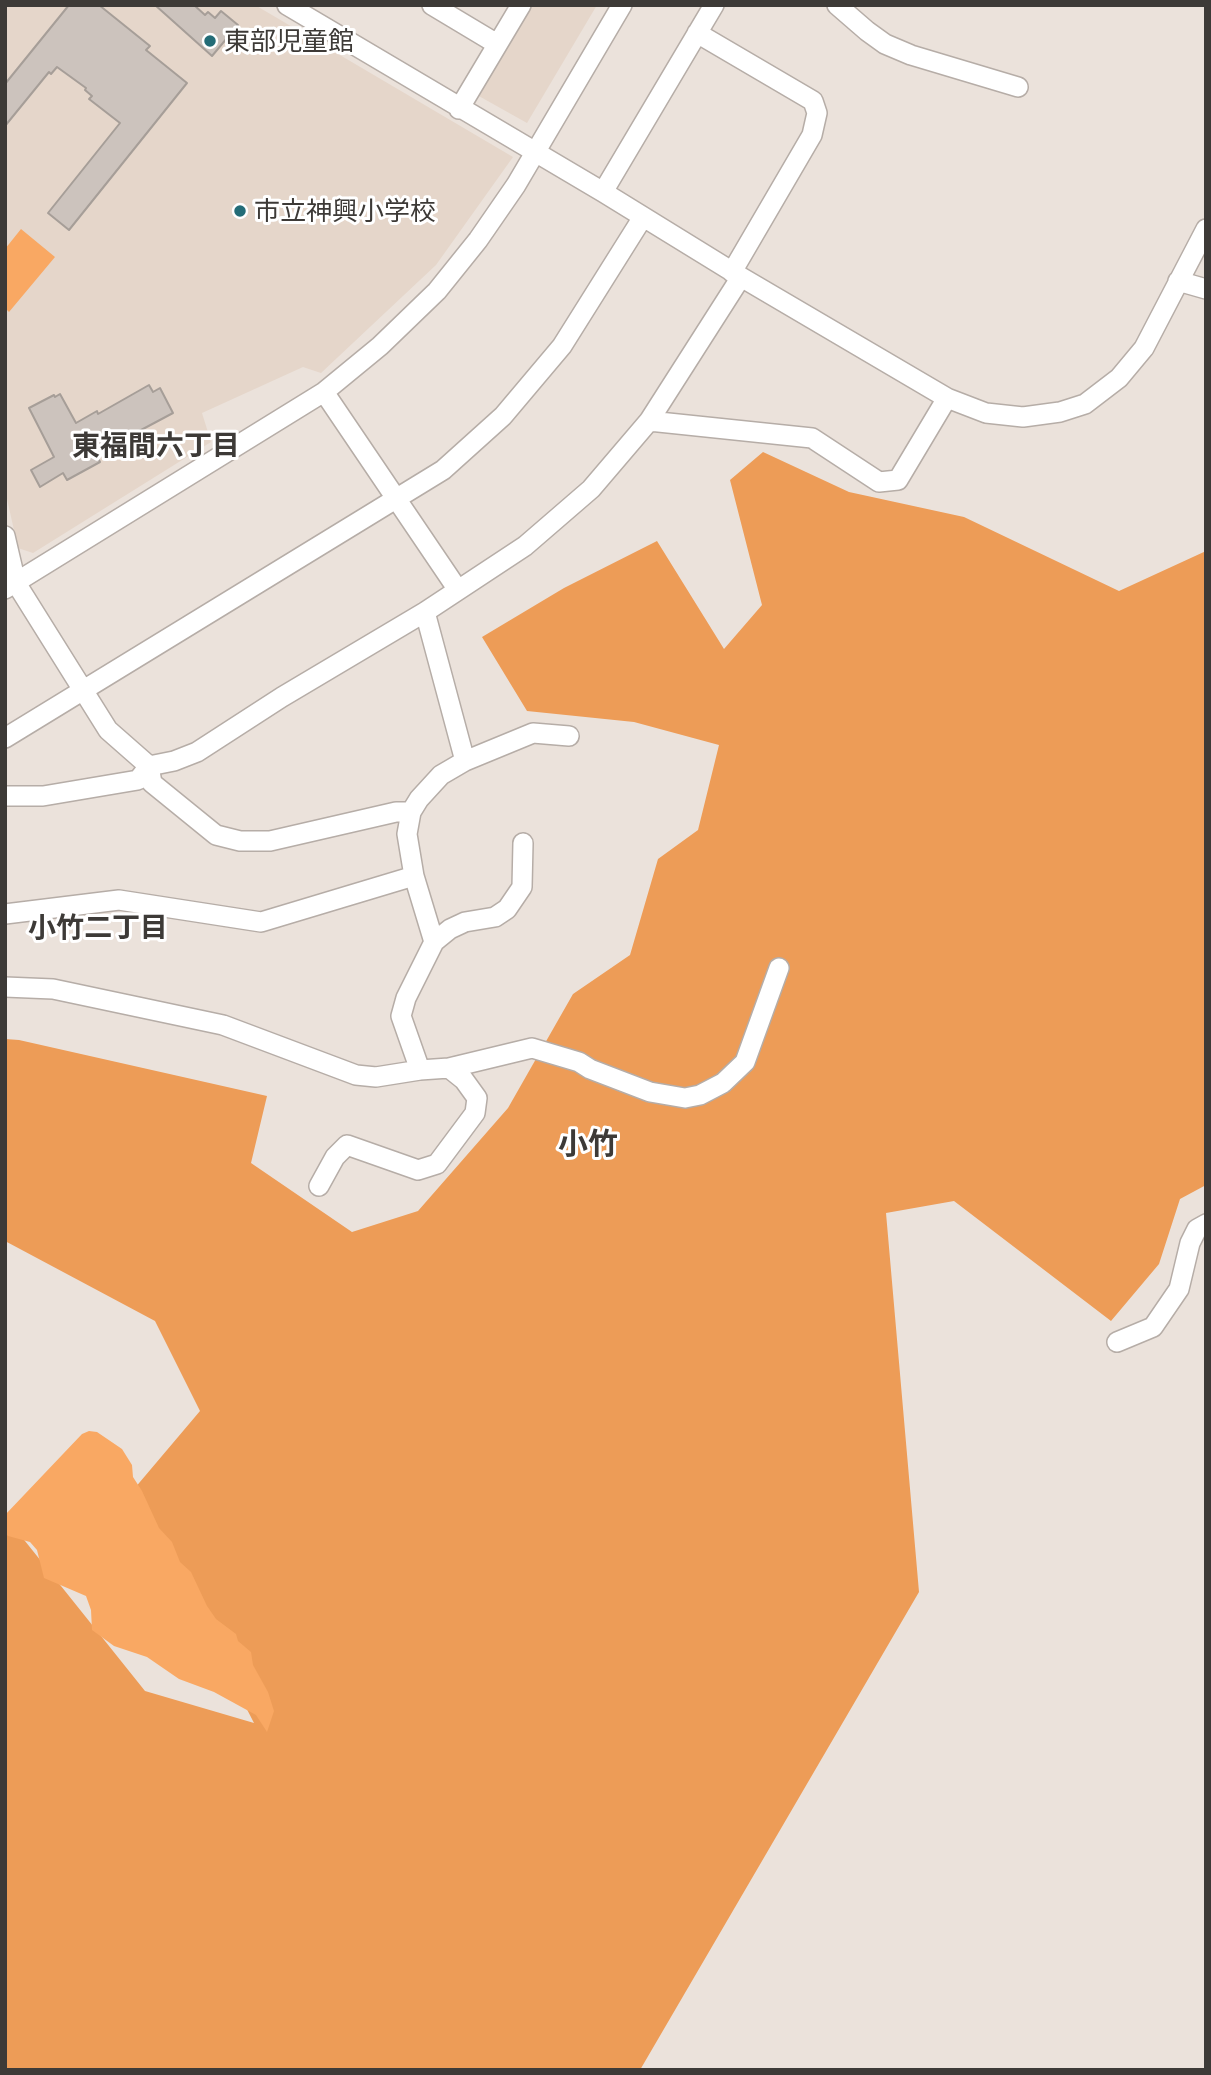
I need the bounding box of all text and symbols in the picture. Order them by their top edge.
place label: 東部児童館 [224,25,354,57]
marker: 東部児童館 [202,33,218,49]
place label: 市立神興小学校 [254,195,436,227]
marker: 市立神興小学校 [232,203,248,219]
district label: 東福間六丁目 [72,429,240,463]
district label: 小竹二丁目 [28,911,168,945]
district label: 小竹 [558,1126,618,1162]

